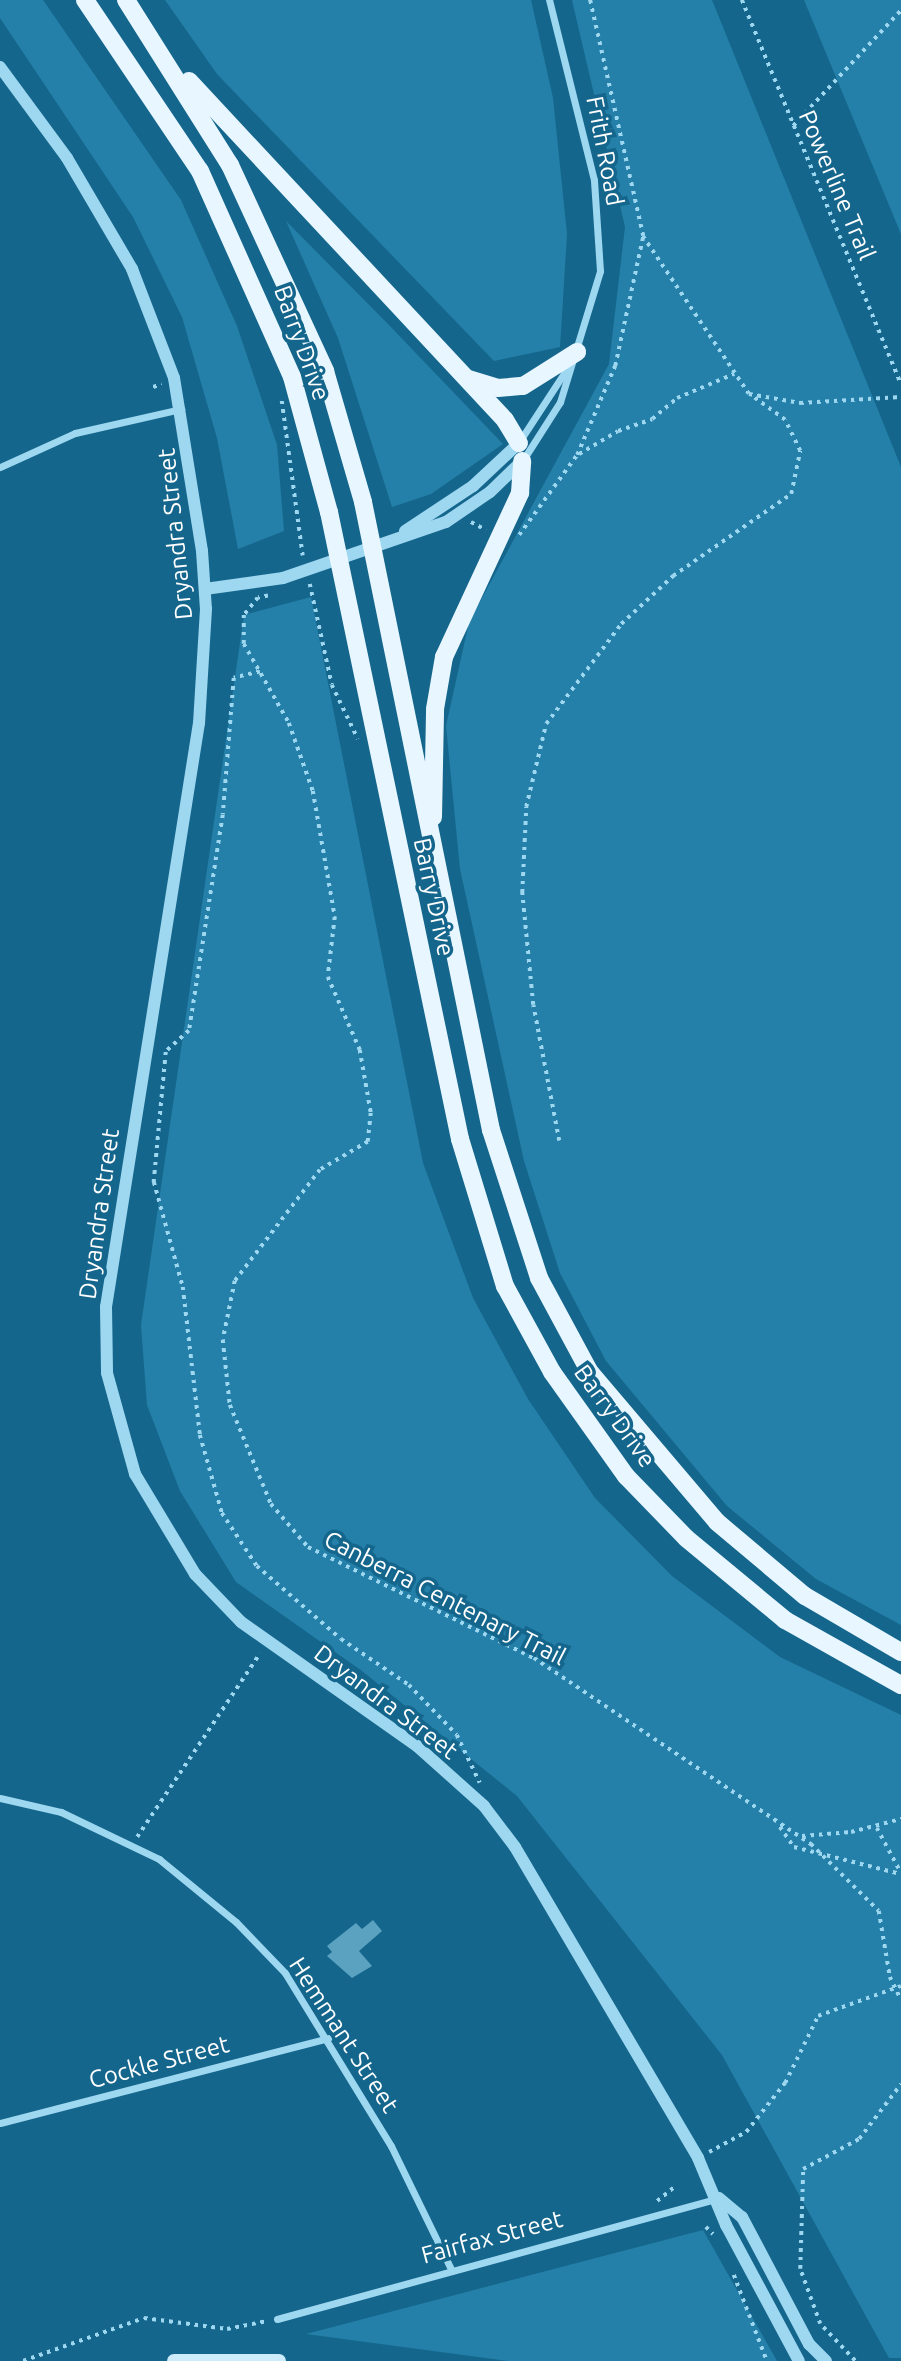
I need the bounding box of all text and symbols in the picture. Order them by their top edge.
street label: Frith Road [580,94,630,208]
street label: Powerline Trail [793,106,881,264]
street label: Barry Drive [268,282,336,404]
street label: Dryandra Street [152,447,198,621]
street label: Barry Drive [407,835,461,959]
street label: Dryandra Street [73,1127,125,1301]
street label: Barry Drive [568,1359,662,1473]
street label: Canberra Centenary Trail [319,1525,571,1671]
street label: Dryandra Street [309,1639,463,1765]
street label: Hemmant Street [283,1952,405,2118]
street label: Cockle Street [86,2029,232,2095]
street label: Fairfax Street [418,2204,566,2270]

